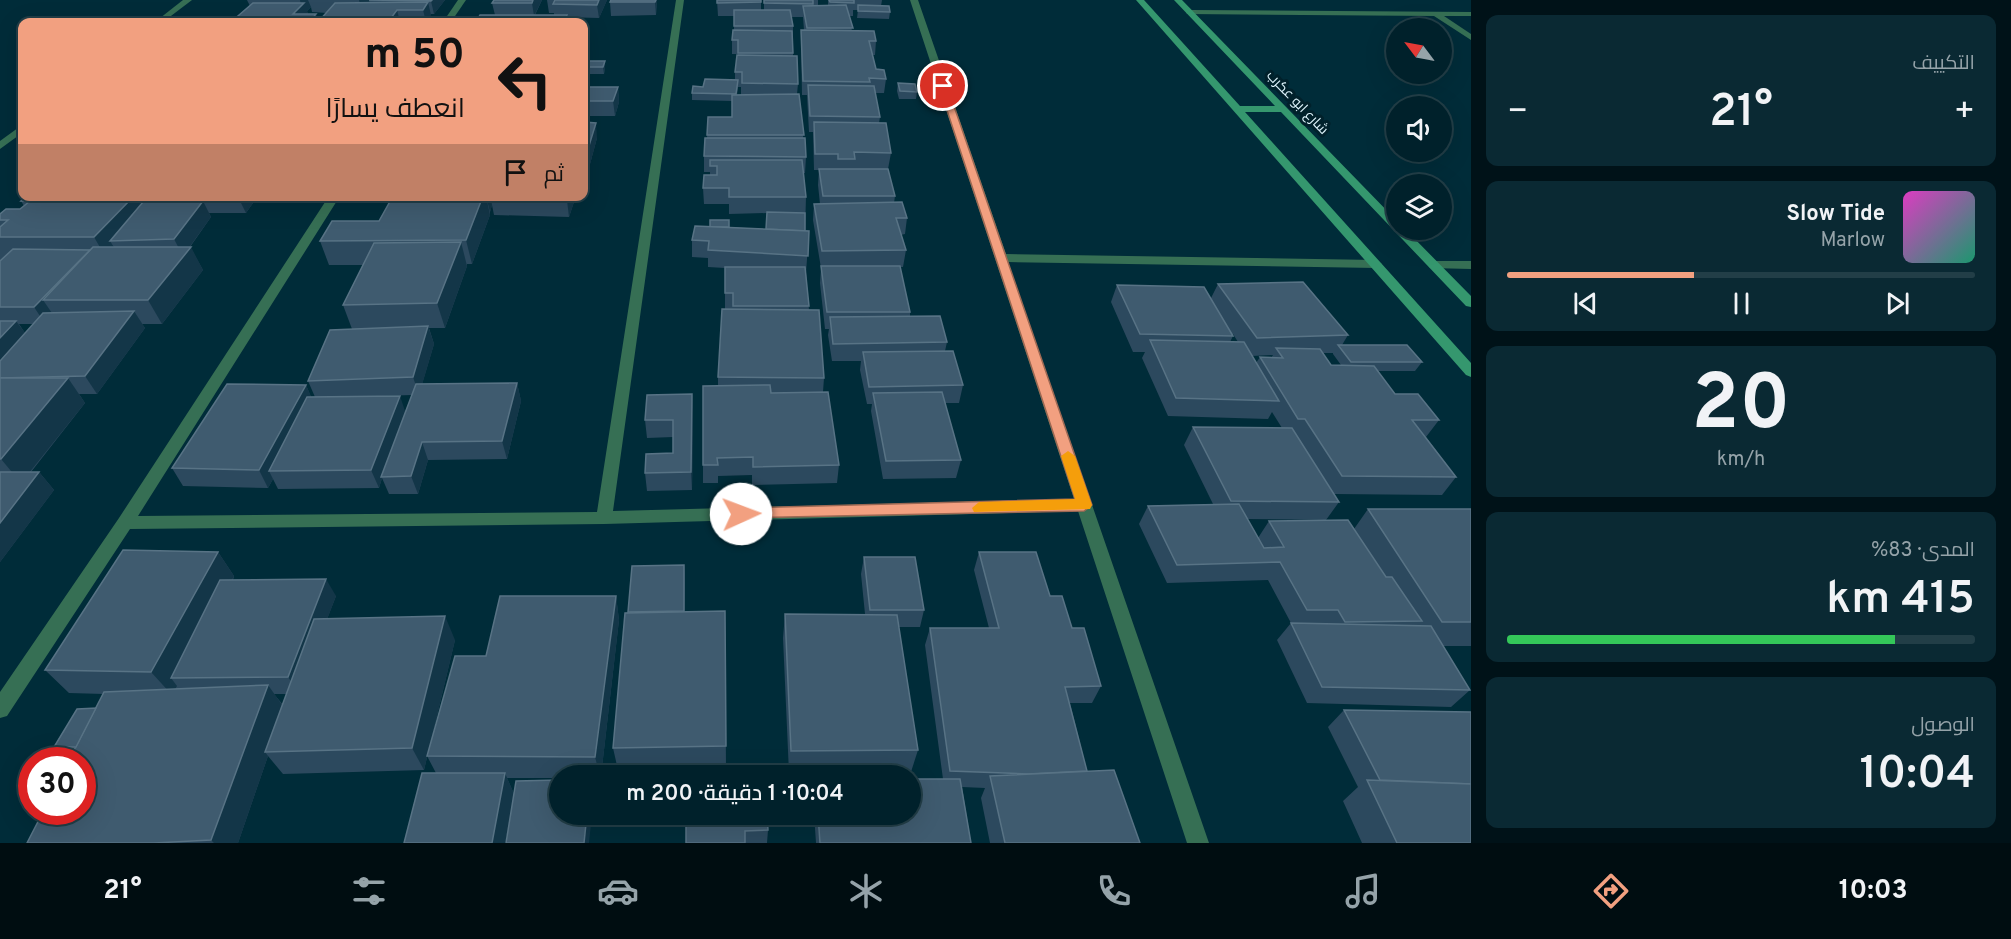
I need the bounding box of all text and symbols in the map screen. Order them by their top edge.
north arrow [1386,18,1452,84]
map controls [1386,18,1452,240]
text: 50 m [365,30,465,83]
icon: left [486,42,564,120]
text: التكييف [1912,51,1975,77]
pin [917,60,968,111]
street label: شارع ابو عكرب [1262,68,1332,138]
icon: arrive [926,69,959,102]
text: 21° [1709,85,1773,142]
text: − [1507,92,1528,134]
text: + [1954,92,1975,134]
text: انعطف يسارًا [326,93,465,127]
button: sound [1386,96,1452,162]
icon: arrive [499,156,532,189]
text: ثم [544,162,564,189]
button: layers [1386,174,1452,240]
text: Slow Tide [1786,201,1885,228]
text: Marlow [1821,228,1885,254]
icon: previous [1569,287,1602,320]
icon: pause [1725,287,1758,320]
icon: next [1881,287,1914,320]
text: 20 [1692,358,1791,457]
text: km/h [1717,447,1765,473]
position arrow [709,482,773,546]
text: المدى · 83% [1871,538,1975,564]
text: 415 km [1826,572,1975,629]
text: الوصول [1911,713,1975,739]
speed limit sign: 30 [18,747,96,825]
text: 10:04 [1859,747,1975,804]
text: 10:04 · 1 دقيقة · 200 m [626,781,844,808]
icon: filters [348,870,390,912]
icon: car [597,870,639,912]
icon: climate [845,870,887,912]
icon: phone [1093,870,1135,912]
icon: music [1342,870,1384,912]
icon: directions [1590,870,1632,912]
text: 21° [103,874,142,908]
text: 10:03 [1839,874,1908,908]

